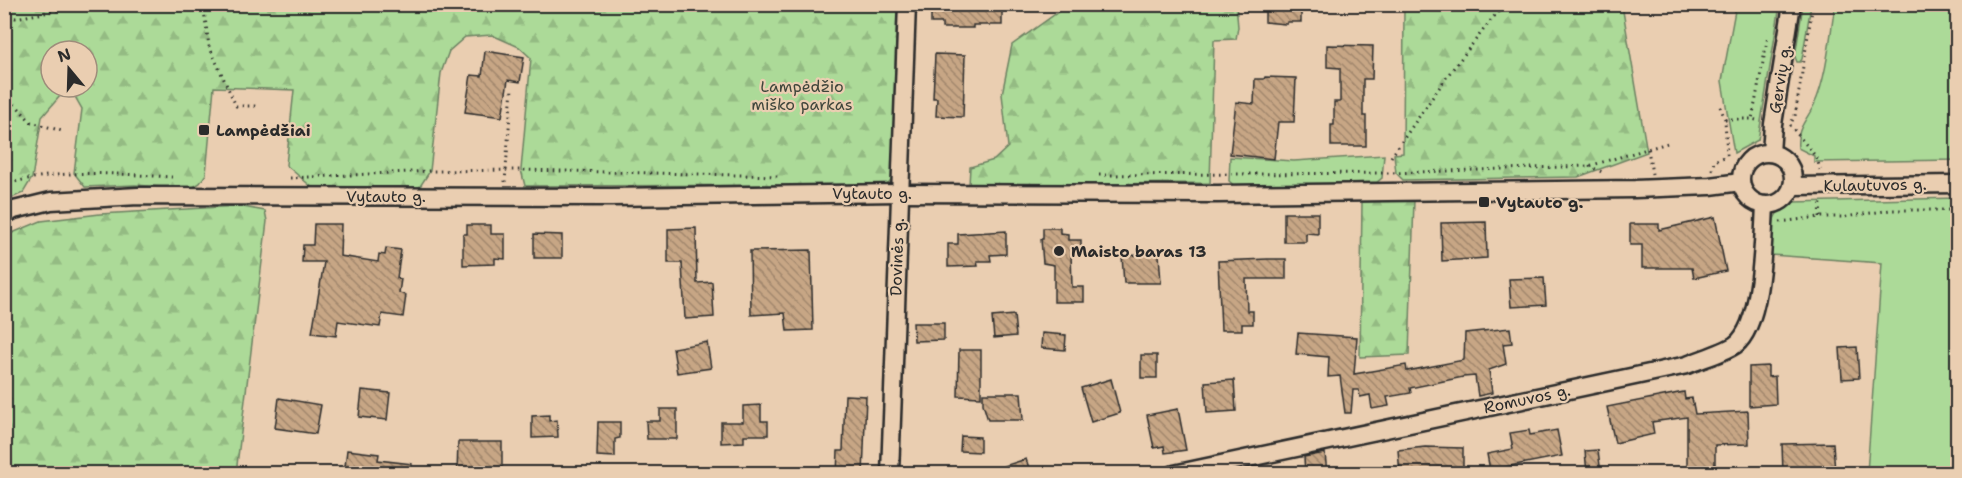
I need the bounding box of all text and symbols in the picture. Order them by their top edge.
north arrow [39,39,99,99]
text: N [55,43,74,67]
street label: Gervių g. [1764,43,1796,115]
park label: Lampėdžio miško parkas [751,76,853,115]
place label: Lampėdžiai [216,120,311,141]
marker: Lampėdžiai [197,123,211,137]
street label: Kulautuvos g. [1823,174,1927,196]
street label: Vytauto g. [832,183,912,204]
street label: Vytauto g. [346,186,426,207]
place label: Vytauto g. [1496,192,1583,213]
marker: Vytauto g. [1477,195,1491,209]
street label: Dovinės g. [885,217,909,297]
place label: Maisto baras 13 [1071,241,1207,262]
marker: Maisto baras 13 [1052,244,1066,258]
street label: Romuvos g. [1482,380,1572,418]

